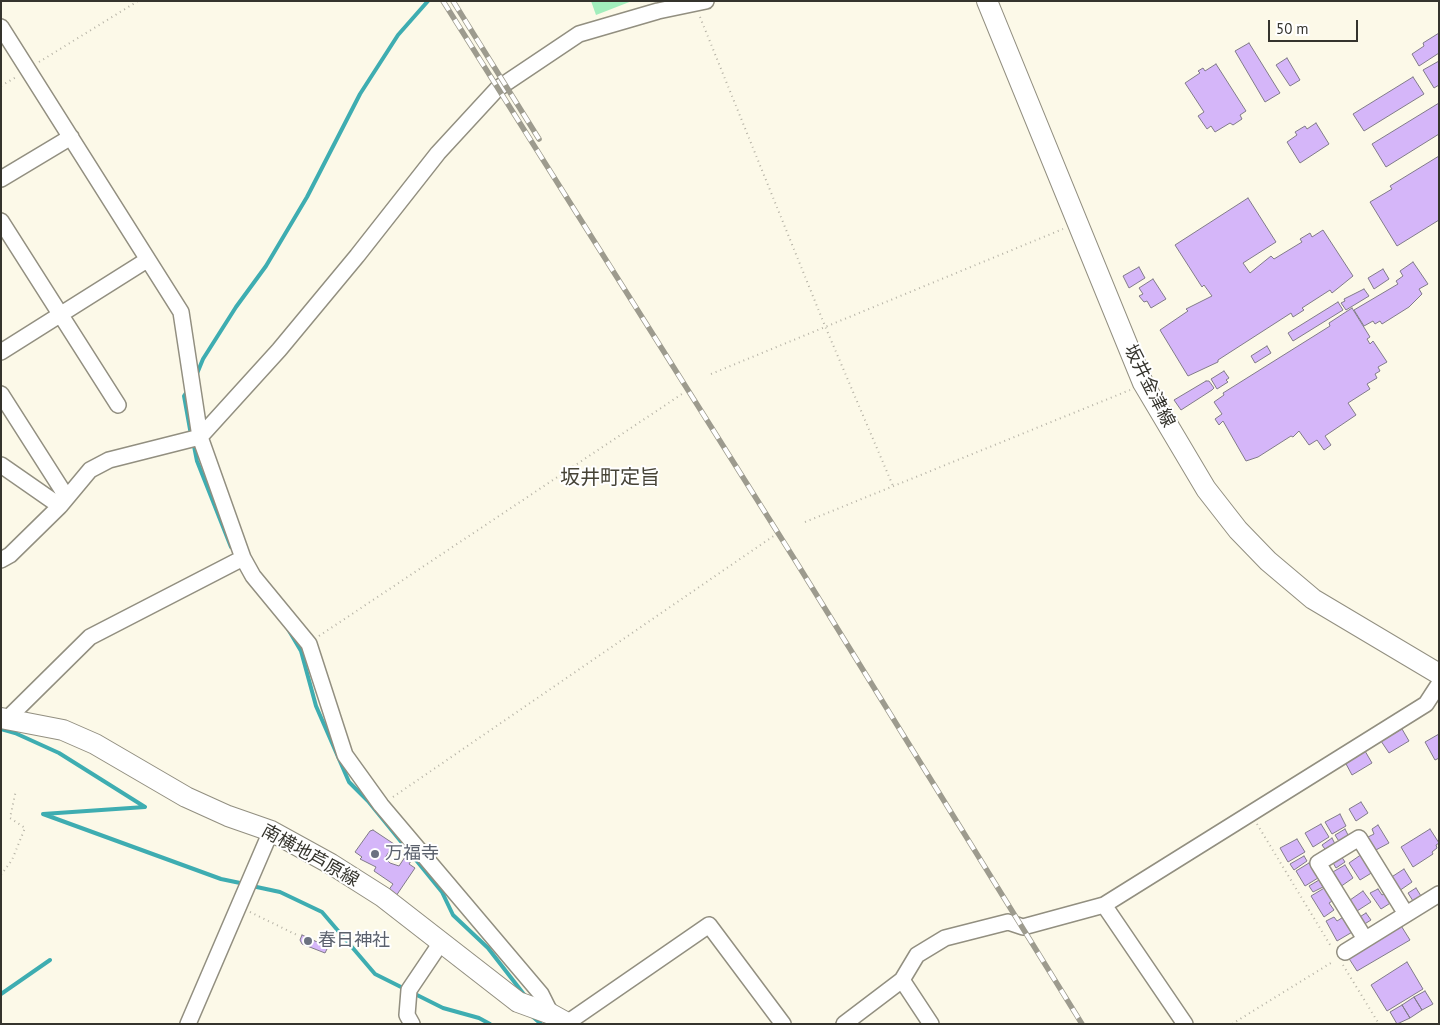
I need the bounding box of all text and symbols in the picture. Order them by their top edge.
scale bar [1270,10,1360,42]
text: 50 m [1276,19,1309,38]
street label: 坂井金津線 [1119,341,1179,431]
district label: 坂井町定旨 [560,466,660,490]
street label: 南横地芦原線 [258,820,362,892]
place label: 万福寺 [385,843,439,865]
marker: 万福寺 [369,848,381,860]
place label: 春日神社 [318,930,390,952]
marker: 春日神社 [302,935,314,947]

